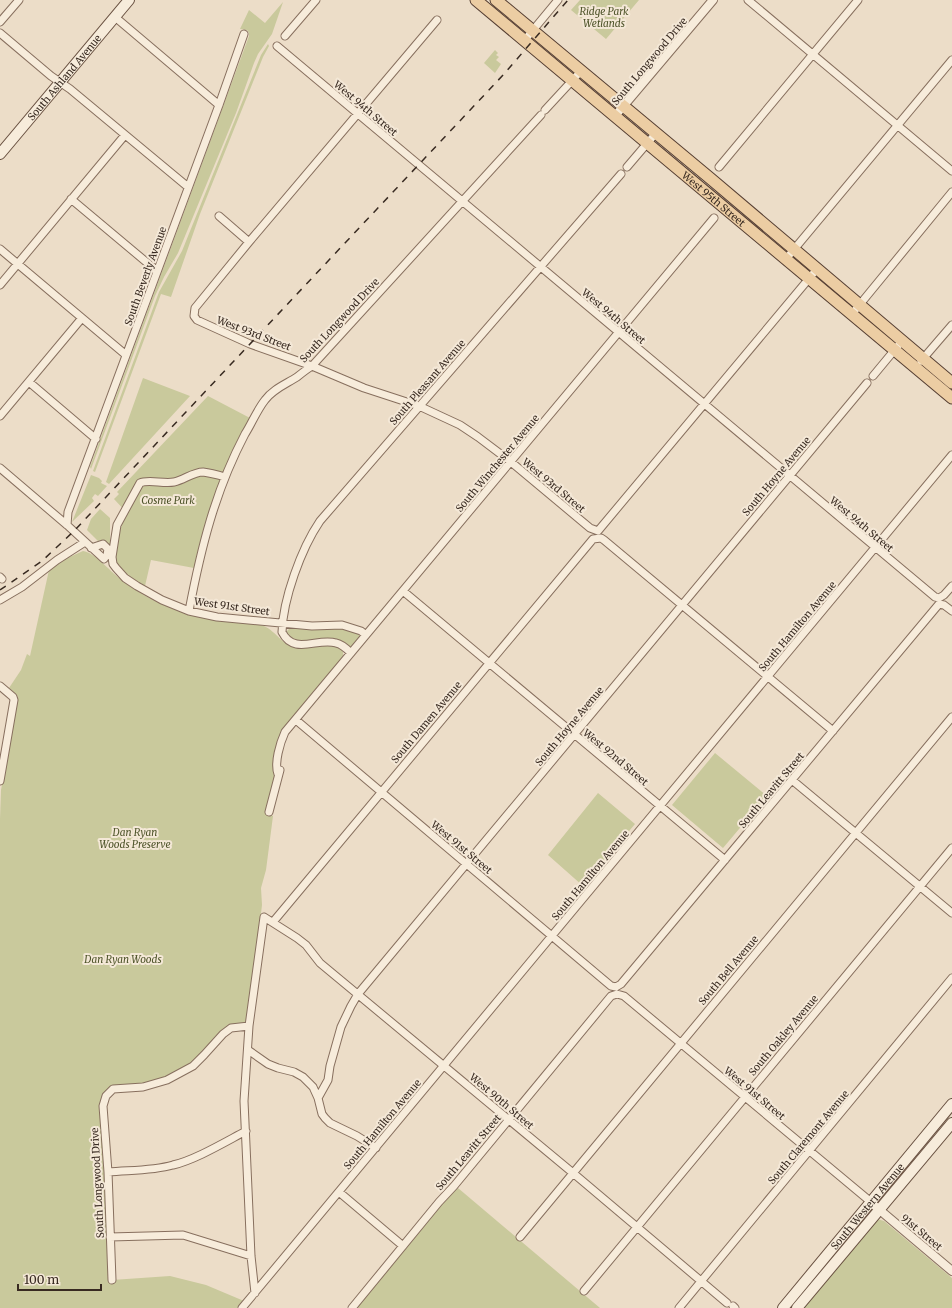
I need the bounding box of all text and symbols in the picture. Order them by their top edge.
park label: Ridge Park Wetlands [579,5,629,30]
street label: South Longwood Drive [609,15,690,108]
street label: South Ashland Avenue [25,32,104,123]
street label: West 94th Street [330,77,400,139]
street label: West 95th Street [678,168,748,230]
street label: South Beverly Avenue [122,225,169,327]
street label: South Longwood Drive [297,275,382,365]
street label: West 94th Street [578,285,648,347]
street label: West 93rd Street [214,313,293,354]
street label: South Pleasant Avenue [387,337,468,428]
street label: South Winchester Avenue [453,412,542,515]
street label: South Hoyne Avenue [739,434,813,519]
street label: West 93rd Street [519,455,588,516]
street label: West 94th Street [826,493,896,555]
park label: Cosme Park [141,494,195,507]
street label: South Hamilton Avenue [756,579,839,674]
street label: West 91st Street [192,595,271,618]
street label: South Damen Avenue [388,679,464,766]
street label: South Hoyne Avenue [532,684,606,769]
street label: West 92nd Street [580,726,651,789]
street label: South Leavitt Street [736,750,807,831]
street label: West 91st Street [428,817,495,877]
park label: Dan Ryan Woods Preserve [99,826,171,851]
street label: South Hamilton Avenue [549,828,632,923]
street label: South Bell Avenue [696,933,761,1008]
park label: Dan Ryan Woods [83,953,162,966]
street label: South Oakley Avenue [746,992,821,1078]
street label: West 91st Street [721,1063,788,1123]
street label: West 90th Street [466,1070,537,1132]
street label: South Hamilton Avenue [341,1077,424,1172]
street label: South Claremont Avenue [765,1088,852,1187]
street label: South Leavitt Street [433,1112,504,1193]
street label: South Longwood Drive [88,1127,107,1239]
street label: South Western Avenue [828,1161,907,1253]
street label: 91st Street [898,1211,945,1253]
scale bar [18,1266,101,1292]
text: 100 m [24,1272,59,1287]

